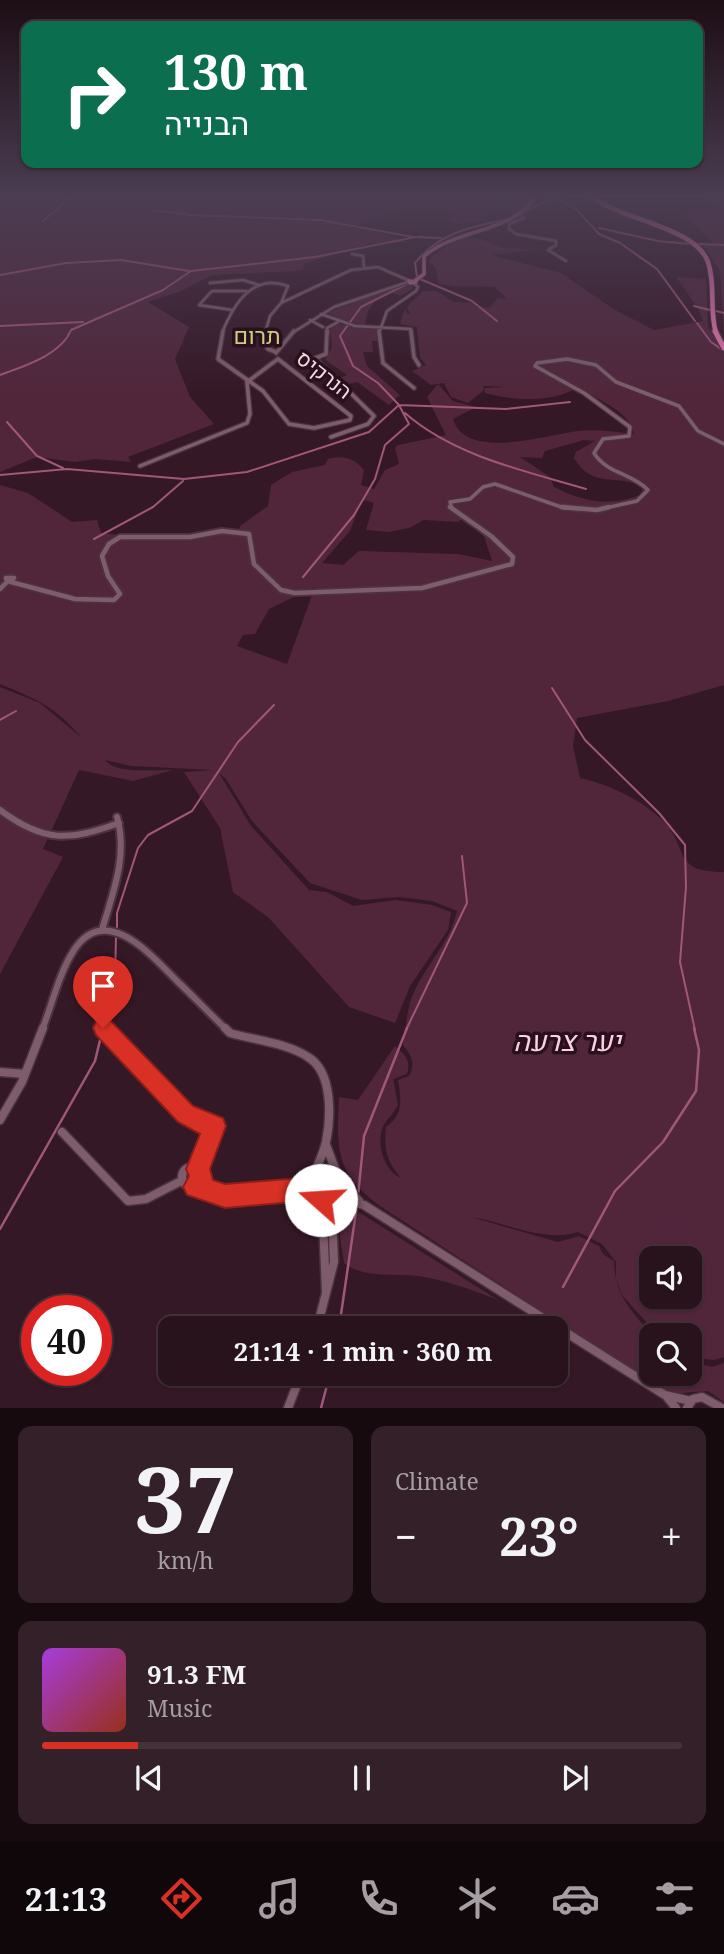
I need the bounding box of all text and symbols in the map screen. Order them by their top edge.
text: 130 m [164,38,308,104]
icon: right [49,49,140,140]
text: הבנייה [164,101,249,144]
district label: תרום [233,319,281,351]
street label: הנרקיס [291,344,358,405]
pin [73,956,133,1028]
icon: arrive [84,967,122,1005]
park label: יער צרעה [513,1021,623,1059]
position arrow [284,1163,358,1237]
map controls [639,1246,702,1386]
button: sound [639,1246,702,1309]
speed limit sign: 40 [21,1295,112,1386]
button: search [639,1323,702,1386]
text: 21:14 · 1 min · 360 m [233,1333,493,1369]
text: 37 [134,1436,237,1560]
text: Climate [395,1465,479,1497]
text: 23° [499,1500,579,1571]
text: − [395,1510,417,1562]
text: + [661,1510,682,1562]
text: km/h [157,1544,214,1576]
text: 91.3 FM [147,1656,246,1692]
text: Music [147,1692,212,1724]
icon: previous [130,1759,168,1797]
icon: pause [343,1759,381,1797]
icon: next [556,1759,594,1797]
icon: directions [157,1874,206,1923]
icon: music [255,1874,304,1923]
icon: phone [354,1874,403,1923]
icon: climate [453,1874,502,1923]
icon: car [551,1874,600,1923]
icon: filters [650,1874,699,1923]
text: 21:13 [25,1877,107,1920]

